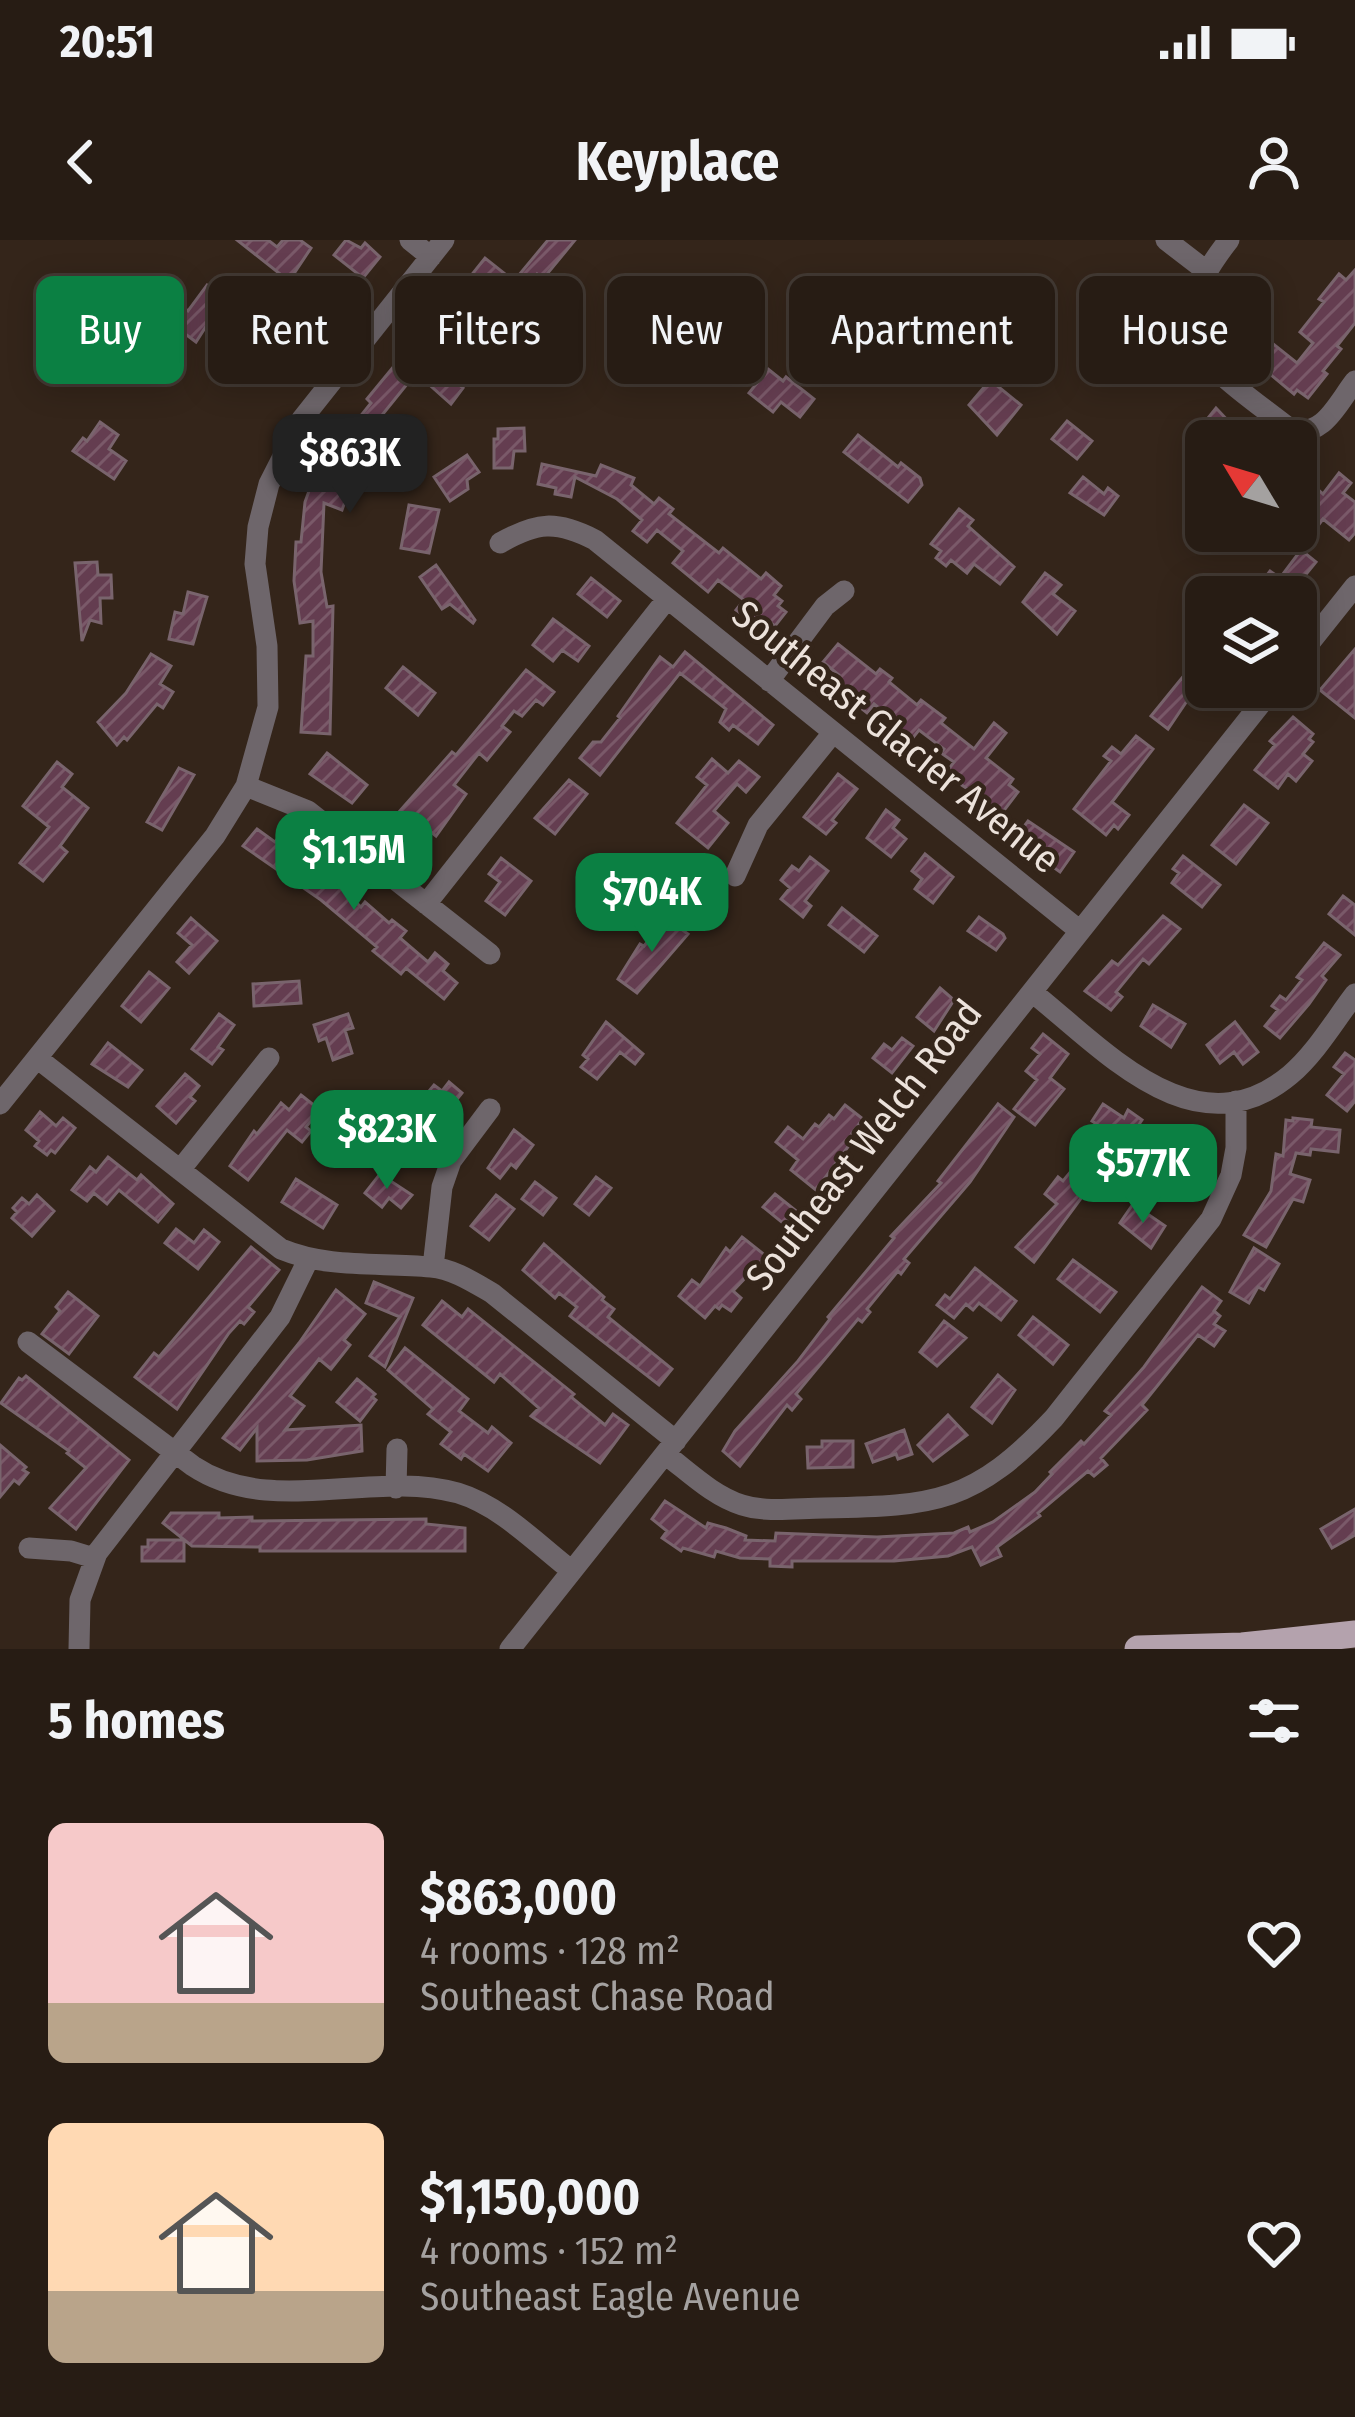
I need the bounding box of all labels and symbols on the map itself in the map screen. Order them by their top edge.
pin: $863K [266,414,434,516]
north arrow [1185,420,1317,552]
street label: Southeast Glacier Avenue [723,591,1069,883]
pin: $1.15M [256,811,452,913]
pin: $704K [568,853,736,955]
street label: Southeast Welch Road [736,991,992,1299]
pin: $823K [303,1090,471,1192]
pin: $577K [1059,1124,1227,1226]

